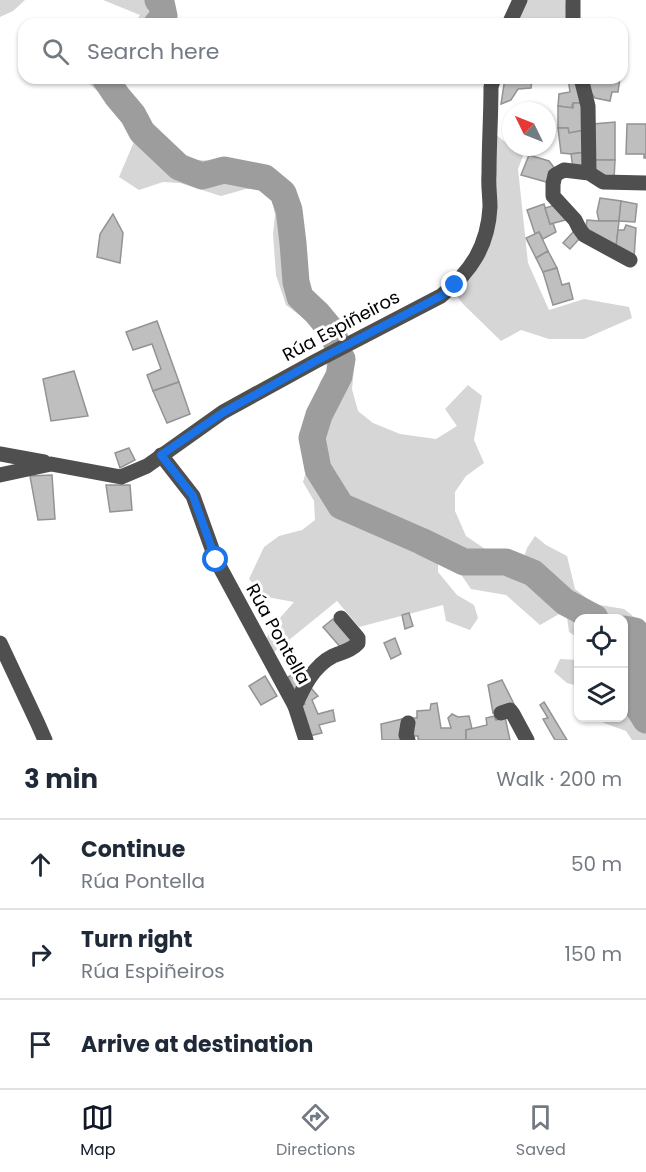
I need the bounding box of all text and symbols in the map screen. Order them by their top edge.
search box [18,18,628,84]
icon: search [39,35,72,68]
text: Search here [87,36,220,67]
north arrow [502,102,556,156]
route end [441,271,467,297]
street label: Rúa Espiñeiros [278,284,404,367]
route start [202,546,228,572]
street label: Rúa Pontella [240,579,316,689]
map controls [574,614,628,722]
button: locate [574,614,628,668]
button: layers [574,668,628,722]
text: 3 min [24,761,98,797]
text: Walk · 200 m [496,765,622,793]
text: Continue [81,834,185,865]
icon: ahead [24,848,57,881]
text: 50 m [571,850,622,878]
text: Rúa Pontella [81,867,205,895]
text: Turn right [81,924,192,955]
icon: right [24,938,57,971]
text: 150 m [565,940,622,968]
text: Rúa Espiñeiros [81,957,225,985]
icon: arrive [24,1028,57,1061]
text: Arrive at destination [81,1029,313,1060]
tab: Map [80,1101,116,1162]
tab: Directions [276,1101,355,1162]
tab: Saved [516,1101,566,1162]

